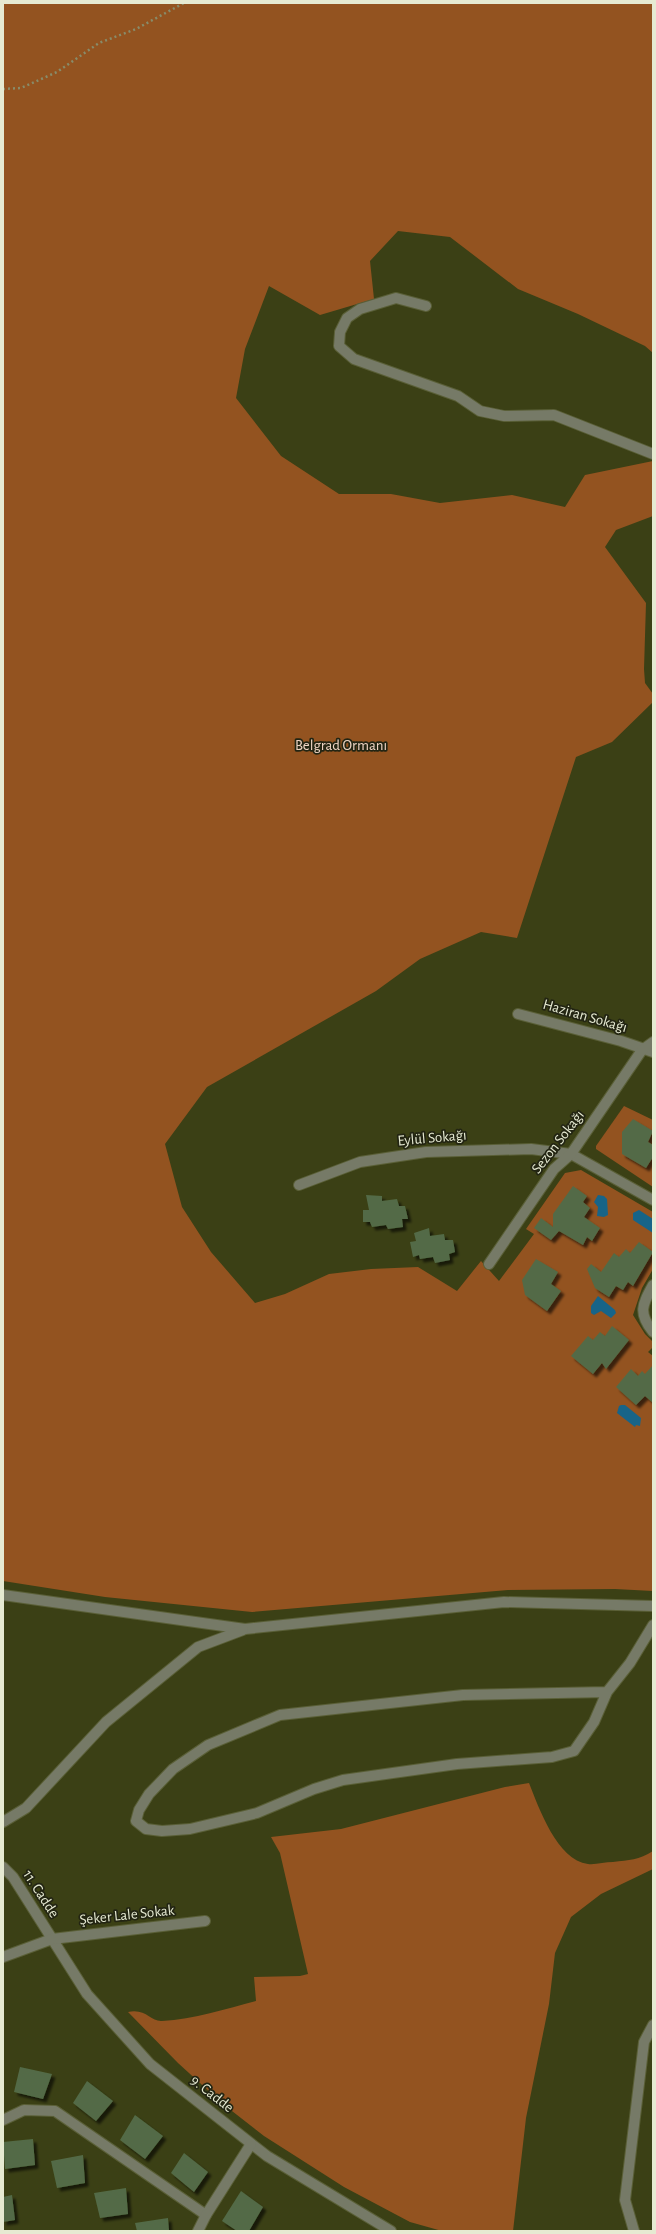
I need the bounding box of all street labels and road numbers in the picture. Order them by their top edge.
street label: Haziran Sokağı [541,997,629,1035]
street label: Sezon Sokağı [529,1108,587,1176]
street label: Eylül Sokağı [397,1128,467,1148]
street label: 11. Cadde [20,1868,62,1921]
street label: Şeker Lale Sokak [79,1903,175,1927]
street label: 9. Cadde [188,2073,236,2115]

